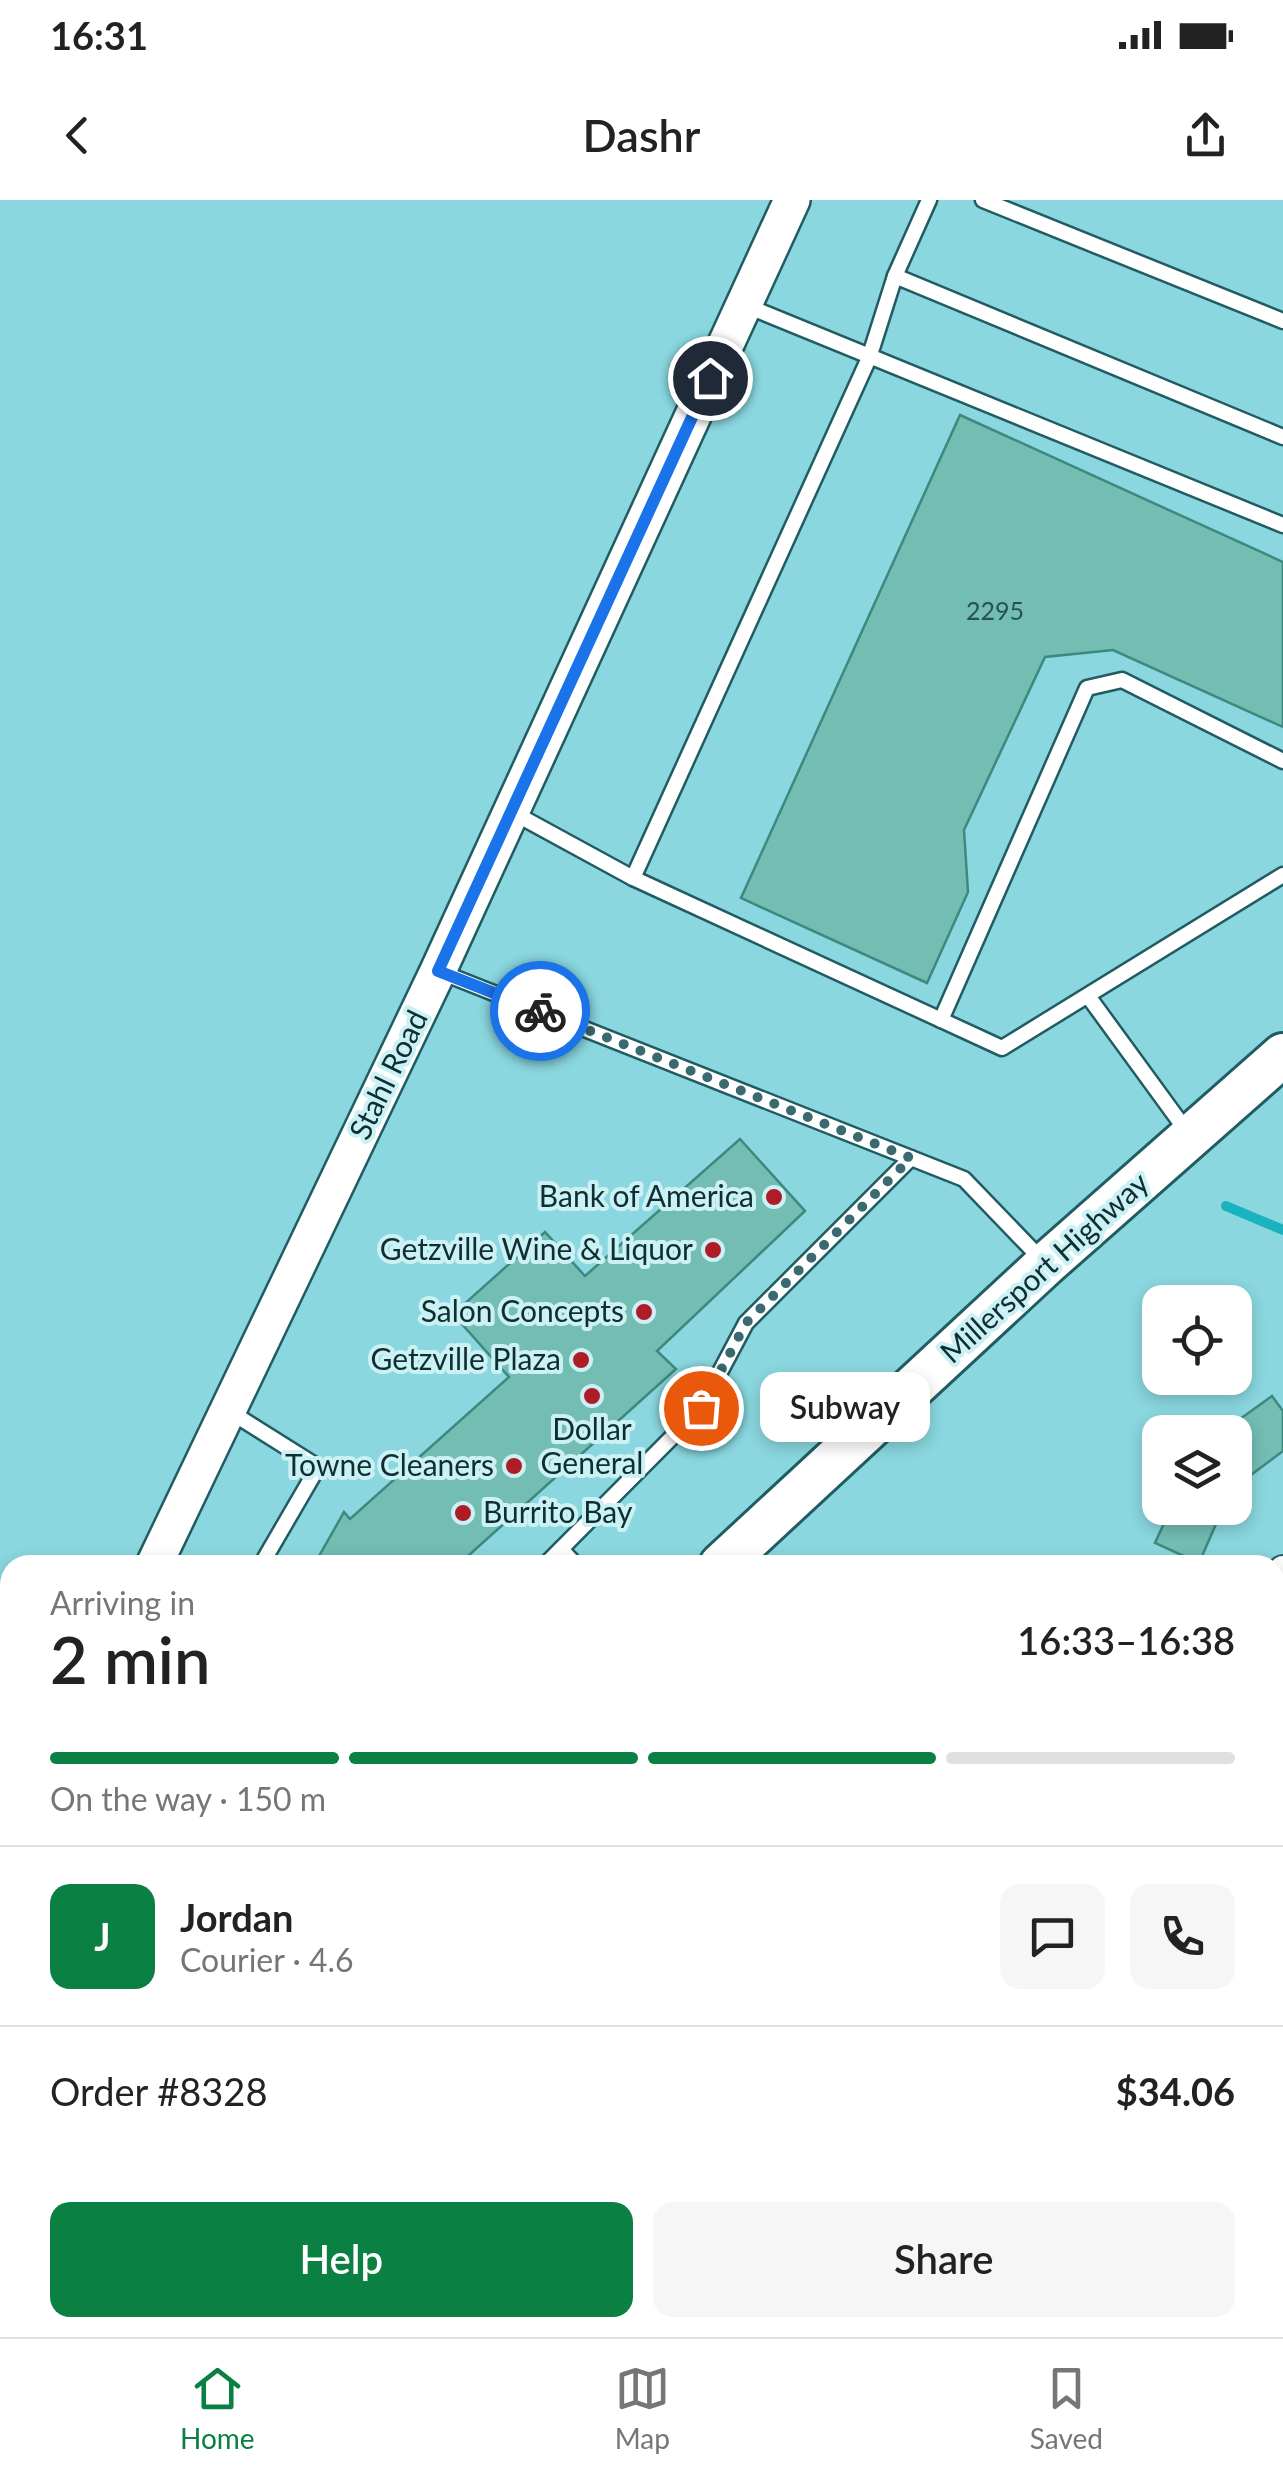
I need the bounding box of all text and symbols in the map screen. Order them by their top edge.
text: 16:31 [50,12,148,58]
icon: back [50,108,105,163]
text: Dashr [583,108,700,162]
icon: share [1178,108,1233,163]
pin [668,336,753,421]
icon: home [683,351,738,406]
house number: 2295 [966,595,1024,625]
courier [490,961,590,1061]
icon: bike [513,984,568,1039]
street label: Stahl Road [340,1004,434,1145]
street label: Millersport Highway [932,1163,1155,1369]
place label: Bank of America [539,1177,754,1213]
marker: Bank of America [763,1186,785,1208]
place label: Getzville Wine & Liquor [380,1230,693,1266]
marker: Getzville Wine & Liquor [702,1239,724,1261]
map controls [1142,1285,1252,1525]
button: locate [1142,1285,1252,1395]
place label: Salon Concepts [421,1292,624,1328]
marker: Salon Concepts [633,1301,655,1323]
place label: Getzville Plaza [370,1340,561,1376]
marker: Getzville Plaza [570,1349,592,1371]
pin [659,1366,744,1451]
callout: Subway [761,1373,931,1443]
icon: bag [674,1381,729,1436]
marker: Dollar General [581,1385,603,1407]
text: Subway [790,1387,900,1426]
place label: Dollar General [541,1410,643,1480]
button: layers [1142,1415,1252,1525]
place label: Towne Cleaners [285,1446,494,1482]
marker: Towne Cleaners [503,1455,525,1477]
place label: Burrito Bay [483,1493,633,1529]
marker: Burrito Bay [452,1502,474,1524]
text: Arriving in [50,1583,195,1622]
text: 16:33–16:38 [1017,1617,1235,1663]
text: 2 min [50,1620,210,1698]
text: On the way · 150 m [50,1779,326,1818]
button: chat [1000,1884,1105,1989]
button: phone [1130,1884,1235,1989]
text: Jordan [180,1894,293,1940]
text: J [94,1913,111,1959]
text: Courier · 4.6 [180,1940,354,1979]
text: Order #8328 [50,2068,267,2114]
text: $34.06 [1116,2068,1235,2114]
button: Help [50,2202,633,2317]
button: Share [653,2202,1235,2317]
tab: Home [180,2361,255,2455]
tab: Map [615,2361,670,2455]
tab: Saved [1030,2361,1103,2455]

